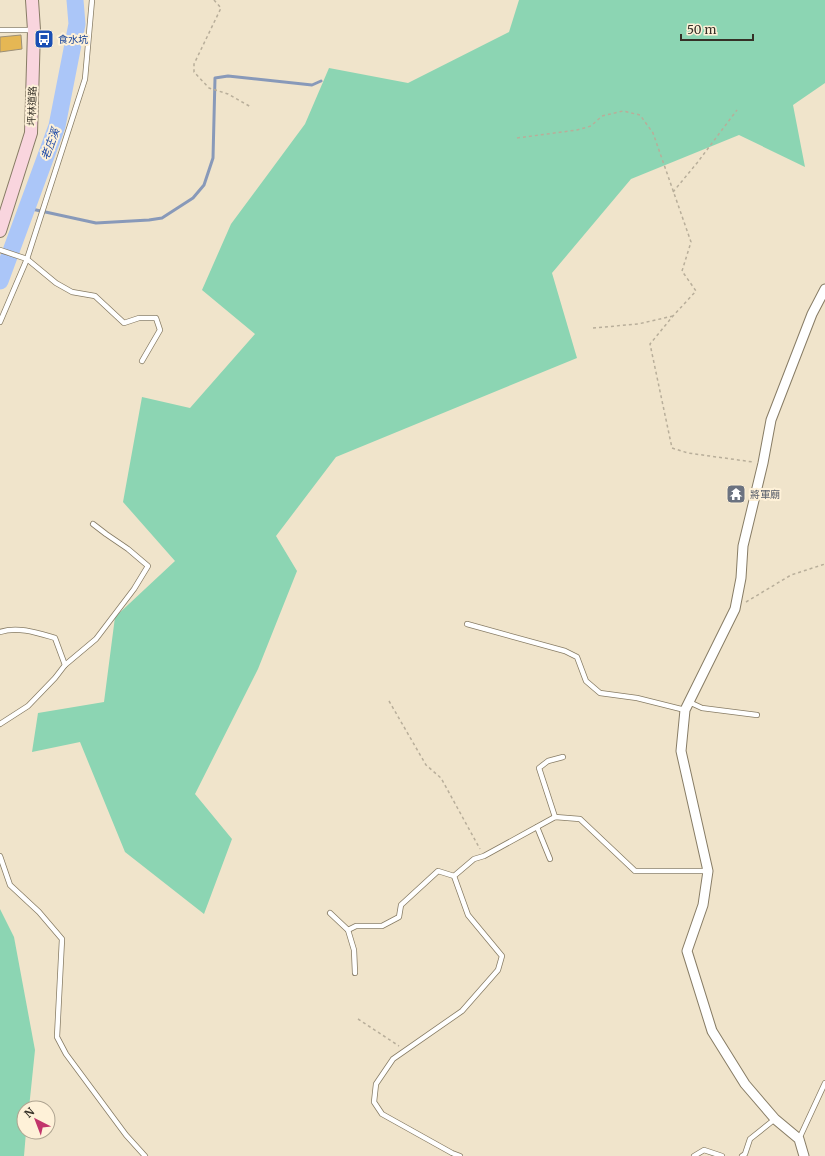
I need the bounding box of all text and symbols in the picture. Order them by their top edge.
scale bar [681,16,753,42]
text: 50 m [687,22,716,37]
bus stop icon: 食水坑 [33,28,55,50]
place label: 食水坑 [58,33,88,46]
street label: 坪林道路 [25,86,39,126]
water label: 老庄溪 [38,124,63,162]
temple icon: 將軍廟 [725,483,747,505]
place label: 將軍廟 [750,488,780,501]
north arrow [16,1100,56,1140]
text: N [21,1104,37,1121]

